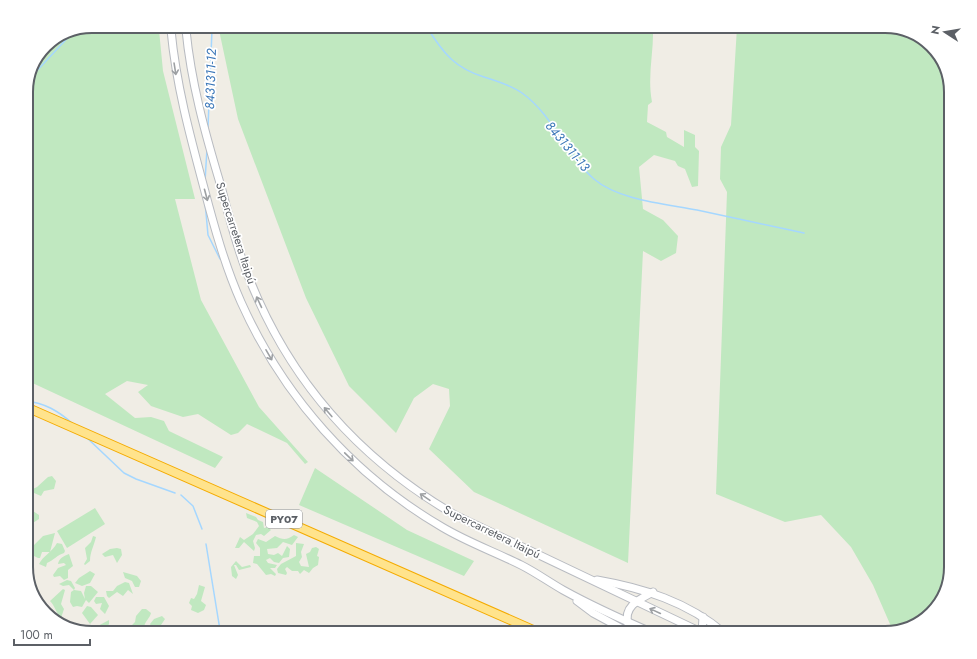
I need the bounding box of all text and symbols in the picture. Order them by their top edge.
north arrow [925,12,965,52]
text: N [926,24,944,36]
water label: 8431311-12 [200,48,221,110]
one-way arrow [171,62,179,75]
water label: 8431311-13 [541,117,594,176]
street label: Supercarretera Itaipú [211,180,261,286]
one-way arrow [203,188,210,201]
one-way arrow [255,296,262,308]
one-way arrow [265,349,273,361]
one-way arrow [323,406,332,417]
one-way arrow [344,452,354,462]
one-way arrow [420,493,431,501]
street label: Supercarretera Itaipú [440,501,544,563]
road number: PY07 [266,510,302,528]
one-way arrow [649,607,661,614]
scale bar [14,621,90,647]
text: 100 m [20,626,53,644]

